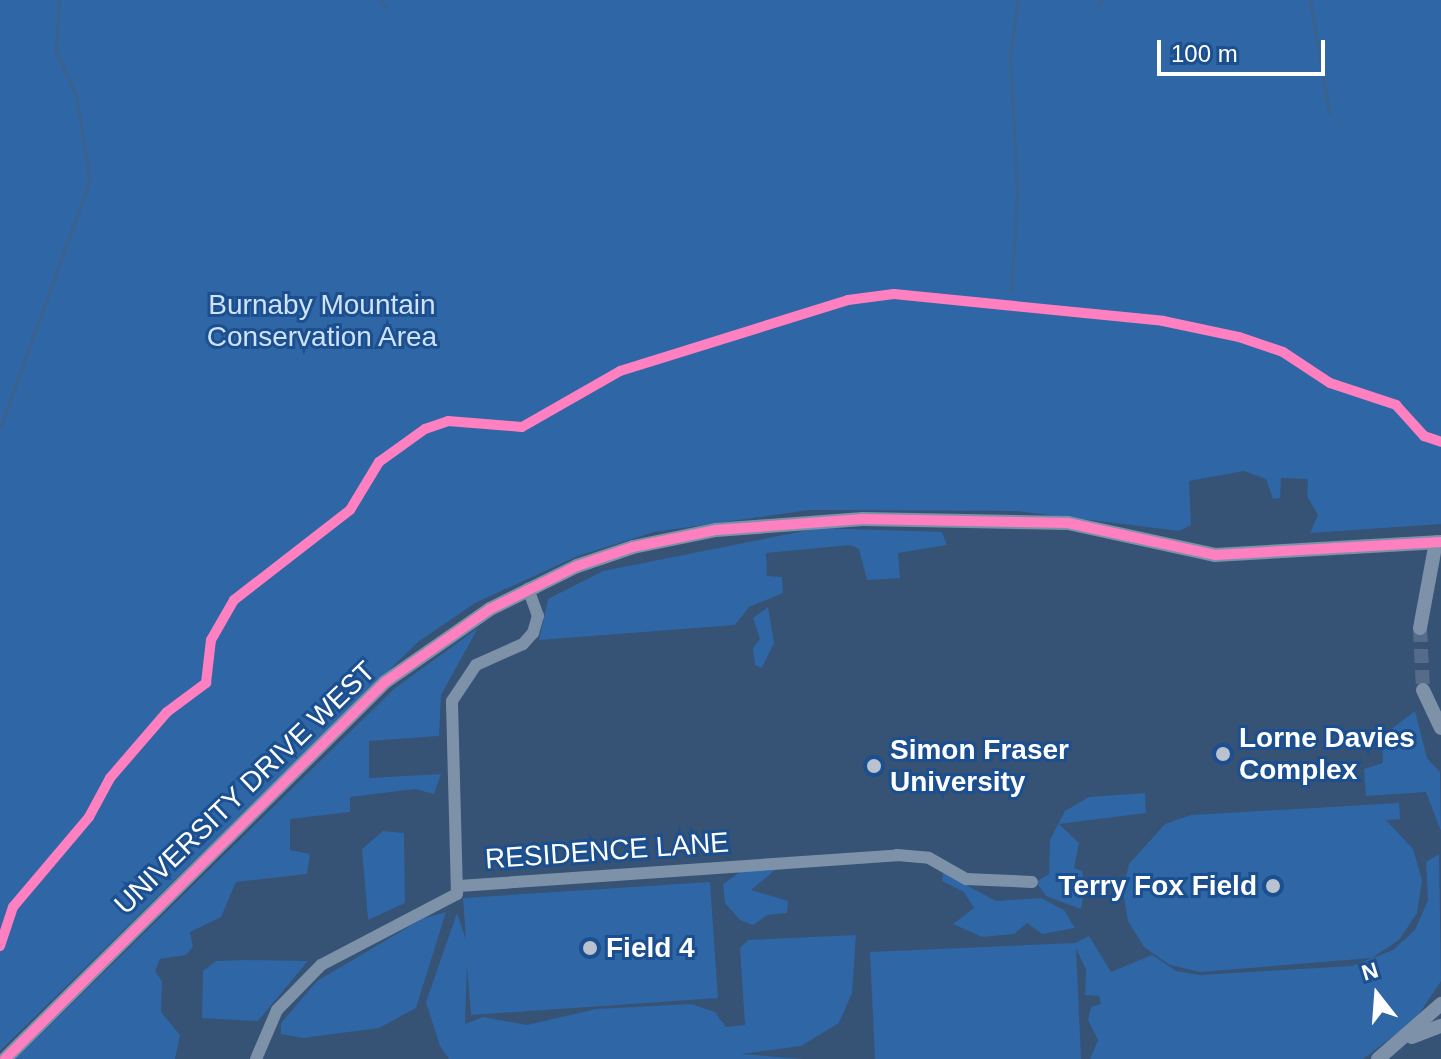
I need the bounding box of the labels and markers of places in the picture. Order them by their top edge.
place label: Lorne Davies Complex [1239,721,1415,787]
place label: Simon Fraser University [890,733,1069,799]
marker: Lorne Davies Complex [1214,745,1232,763]
marker: Simon Fraser University [865,757,883,775]
place label: Terry Fox Field [1058,869,1257,903]
marker: Terry Fox Field [1264,877,1282,895]
place label: Field 4 [606,931,695,965]
marker: Field 4 [581,939,599,957]

